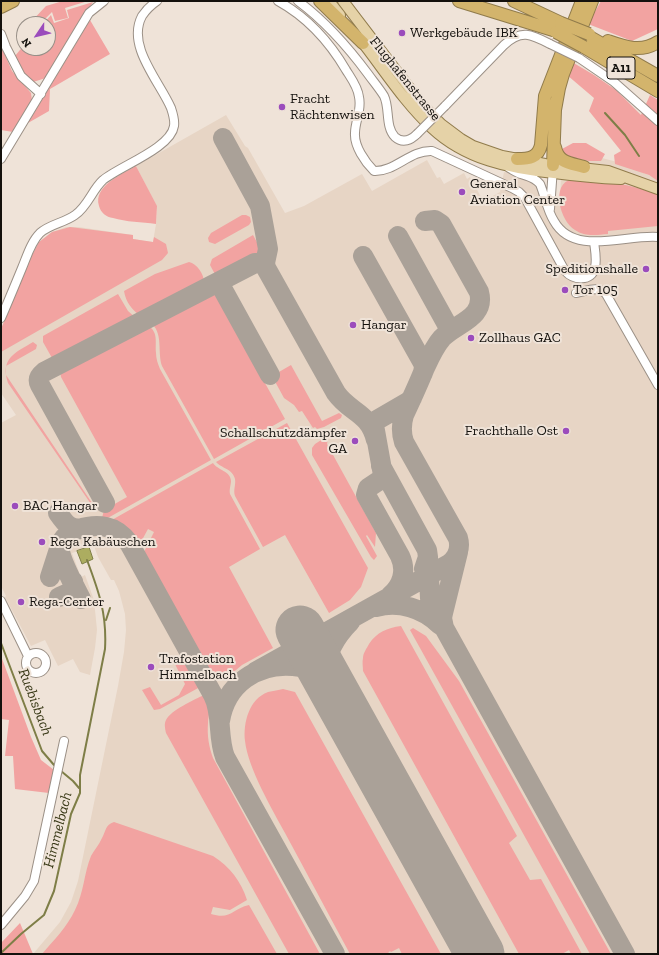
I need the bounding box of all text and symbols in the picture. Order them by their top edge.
north arrow [16,16,56,56]
place label: Werkgebäude IBK [410,25,518,41]
marker: Werkgebäude IBK [397,28,407,38]
street label: Flughafenstrasse [366,34,444,124]
text: N [19,35,34,50]
road number: A11 [607,57,635,79]
place label: Fracht Rächtenwisen [290,91,375,124]
marker: Fracht Rächtenwisen [277,102,287,112]
place label: General Aviation Center [470,176,565,208]
marker: General Aviation Center [457,187,467,197]
place label: Speditionshalle [546,261,638,277]
marker: Speditionshalle [641,264,651,274]
place label: Tor 105 [573,282,618,298]
marker: Tor 105 [560,285,570,295]
place label: Hangar [361,317,407,333]
marker: Hangar [348,320,358,330]
place label: Zollhaus GAC [479,330,561,346]
marker: Zollhaus GAC [466,333,476,343]
place label: Frachthalle Ost [465,423,558,439]
place label: Schallschutzdämpfer GA [220,425,347,458]
marker: Frachthalle Ost [561,426,571,436]
marker: Schallschutzdämpfer GA [350,436,360,446]
place label: BAC Hangar [23,498,98,514]
marker: BAC Hangar [10,501,20,511]
place label: Rega Kabäuschen [50,534,156,550]
marker: Rega Kabäuschen [37,537,47,547]
place label: Rega-Center [29,594,104,610]
marker: Rega-Center [16,597,26,607]
place label: Trafostation Himmelbach [159,651,237,684]
marker: Trafostation Himmelbach [146,662,156,672]
water label: Ruebisbach [14,666,56,738]
water label: Himmelbach [40,790,76,870]

